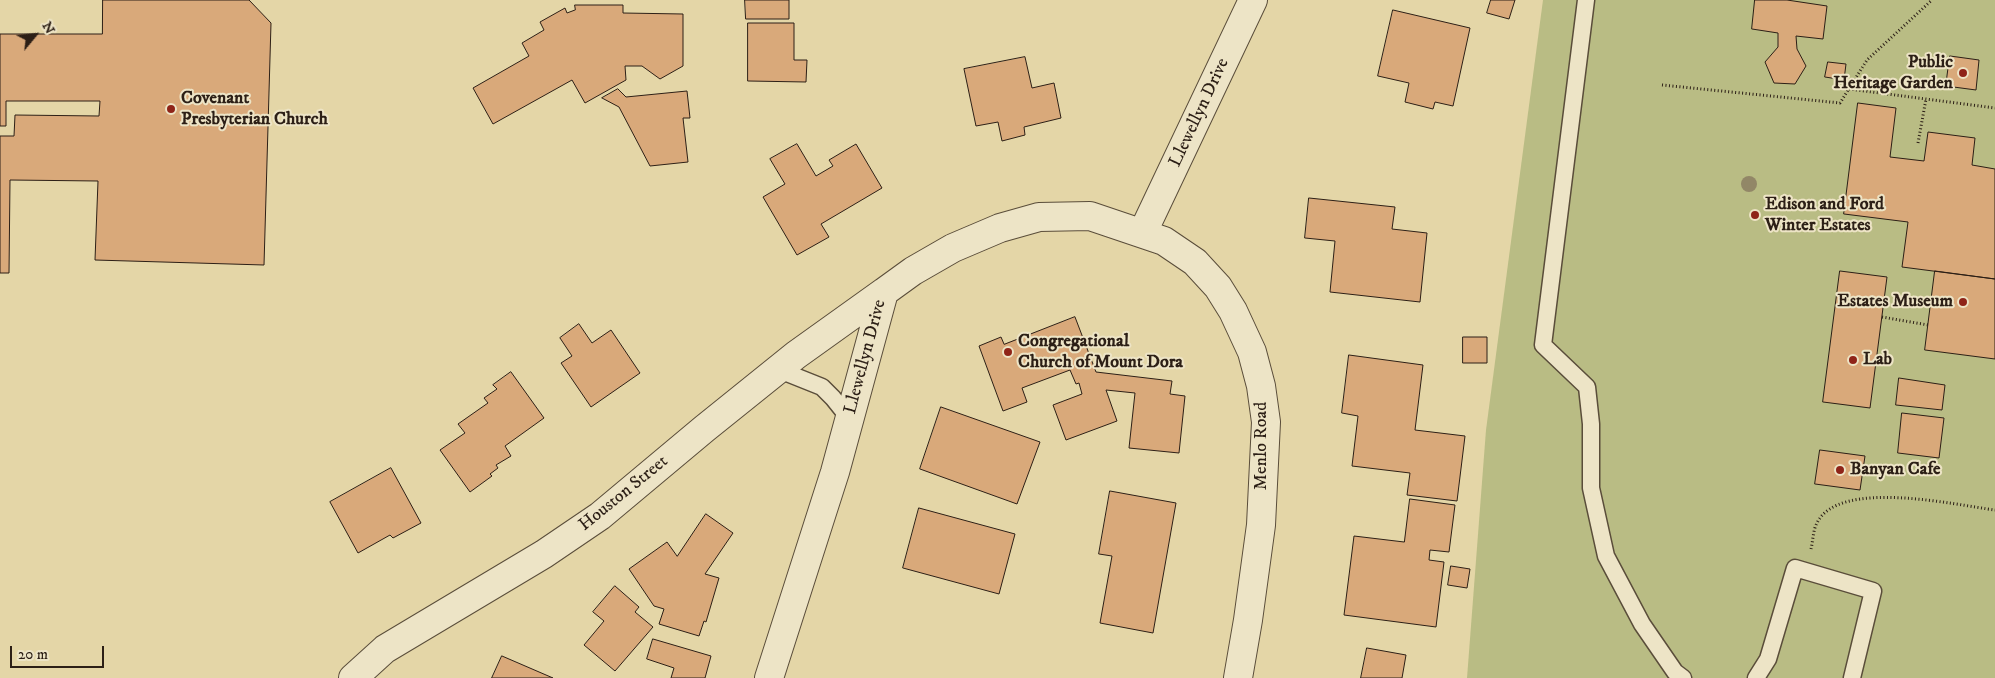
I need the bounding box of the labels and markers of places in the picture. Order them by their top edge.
place label: Public Heritage Garden [1833,52,1953,94]
marker: Public Heritage Garden [1957,67,1969,79]
place label: Covenant Presbyterian Church [181,88,328,130]
marker: Covenant Presbyterian Church [165,103,177,115]
place label: Edison and Ford Winter Estates [1765,194,1884,236]
marker: Edison and Ford Winter Estates [1749,209,1761,221]
place label: Estates Museum [1837,291,1953,313]
marker: Estates Museum [1957,296,1969,308]
place label: Congregational Church of Mount Dora [1018,331,1183,374]
marker: Congregational Church of Mount Dora [1002,346,1014,358]
place label: Lab [1863,349,1892,371]
marker: Lab [1847,354,1859,366]
place label: Banyan Cafe [1850,459,1941,481]
marker: Banyan Cafe [1834,464,1846,476]

